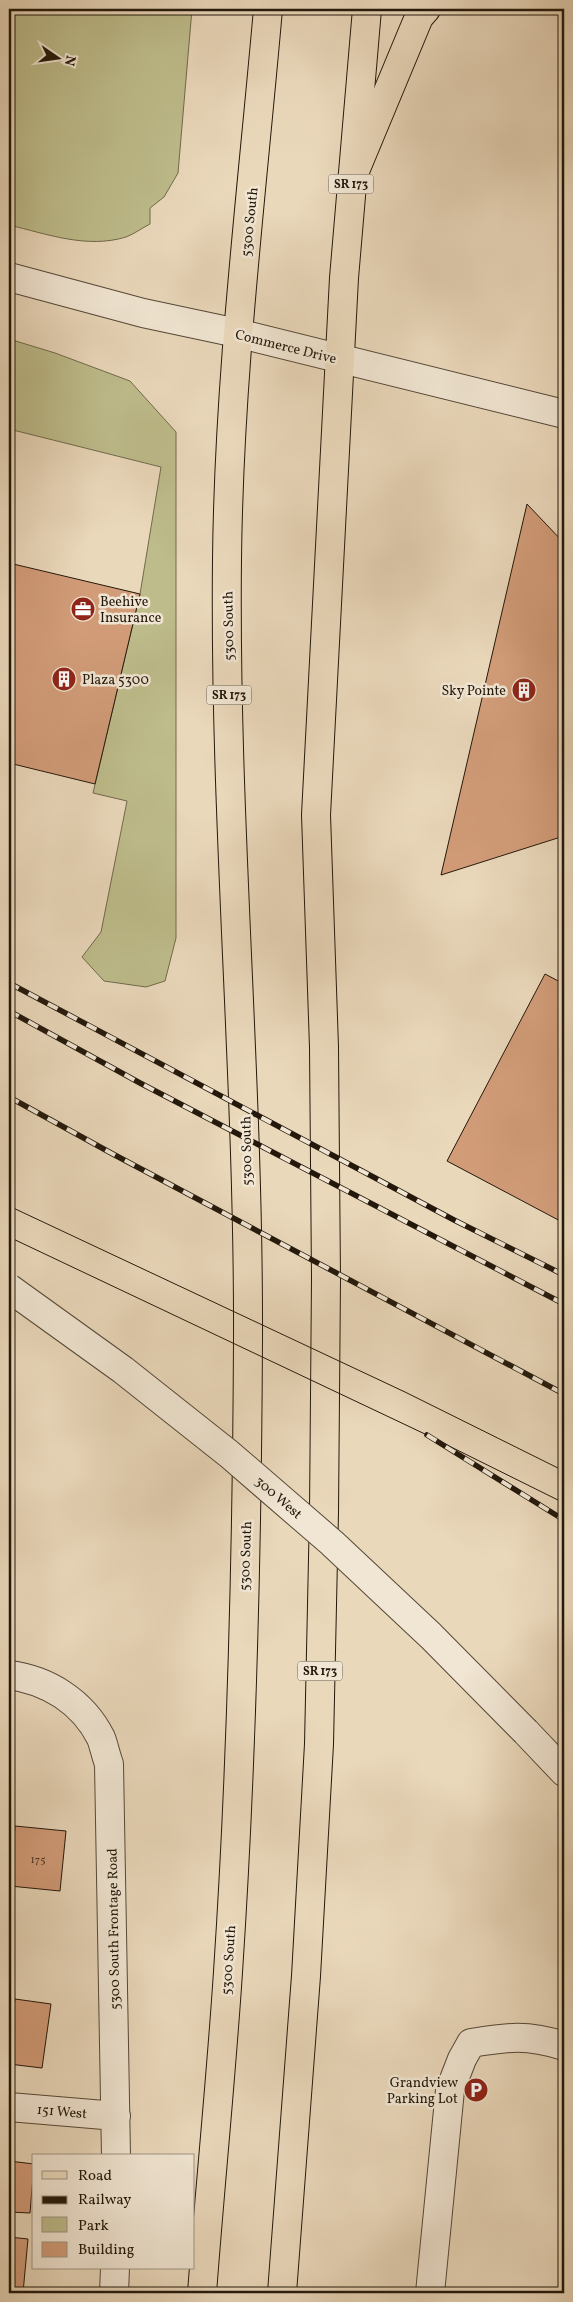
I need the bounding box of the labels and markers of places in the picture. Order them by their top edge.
place label: Beehive Insurance [100,593,162,628]
office icon: Beehive Insurance [70,596,96,622]
building icon: Plaza 5300 [51,666,77,692]
place label: Plaza 5300 [82,671,149,690]
building icon: Sky Pointe [511,677,537,703]
place label: Sky Pointe [441,682,506,701]
place label: Grandview Parking Lot [387,2074,458,2109]
parking icon: Grandview Parking Lot [463,2077,489,2103]

